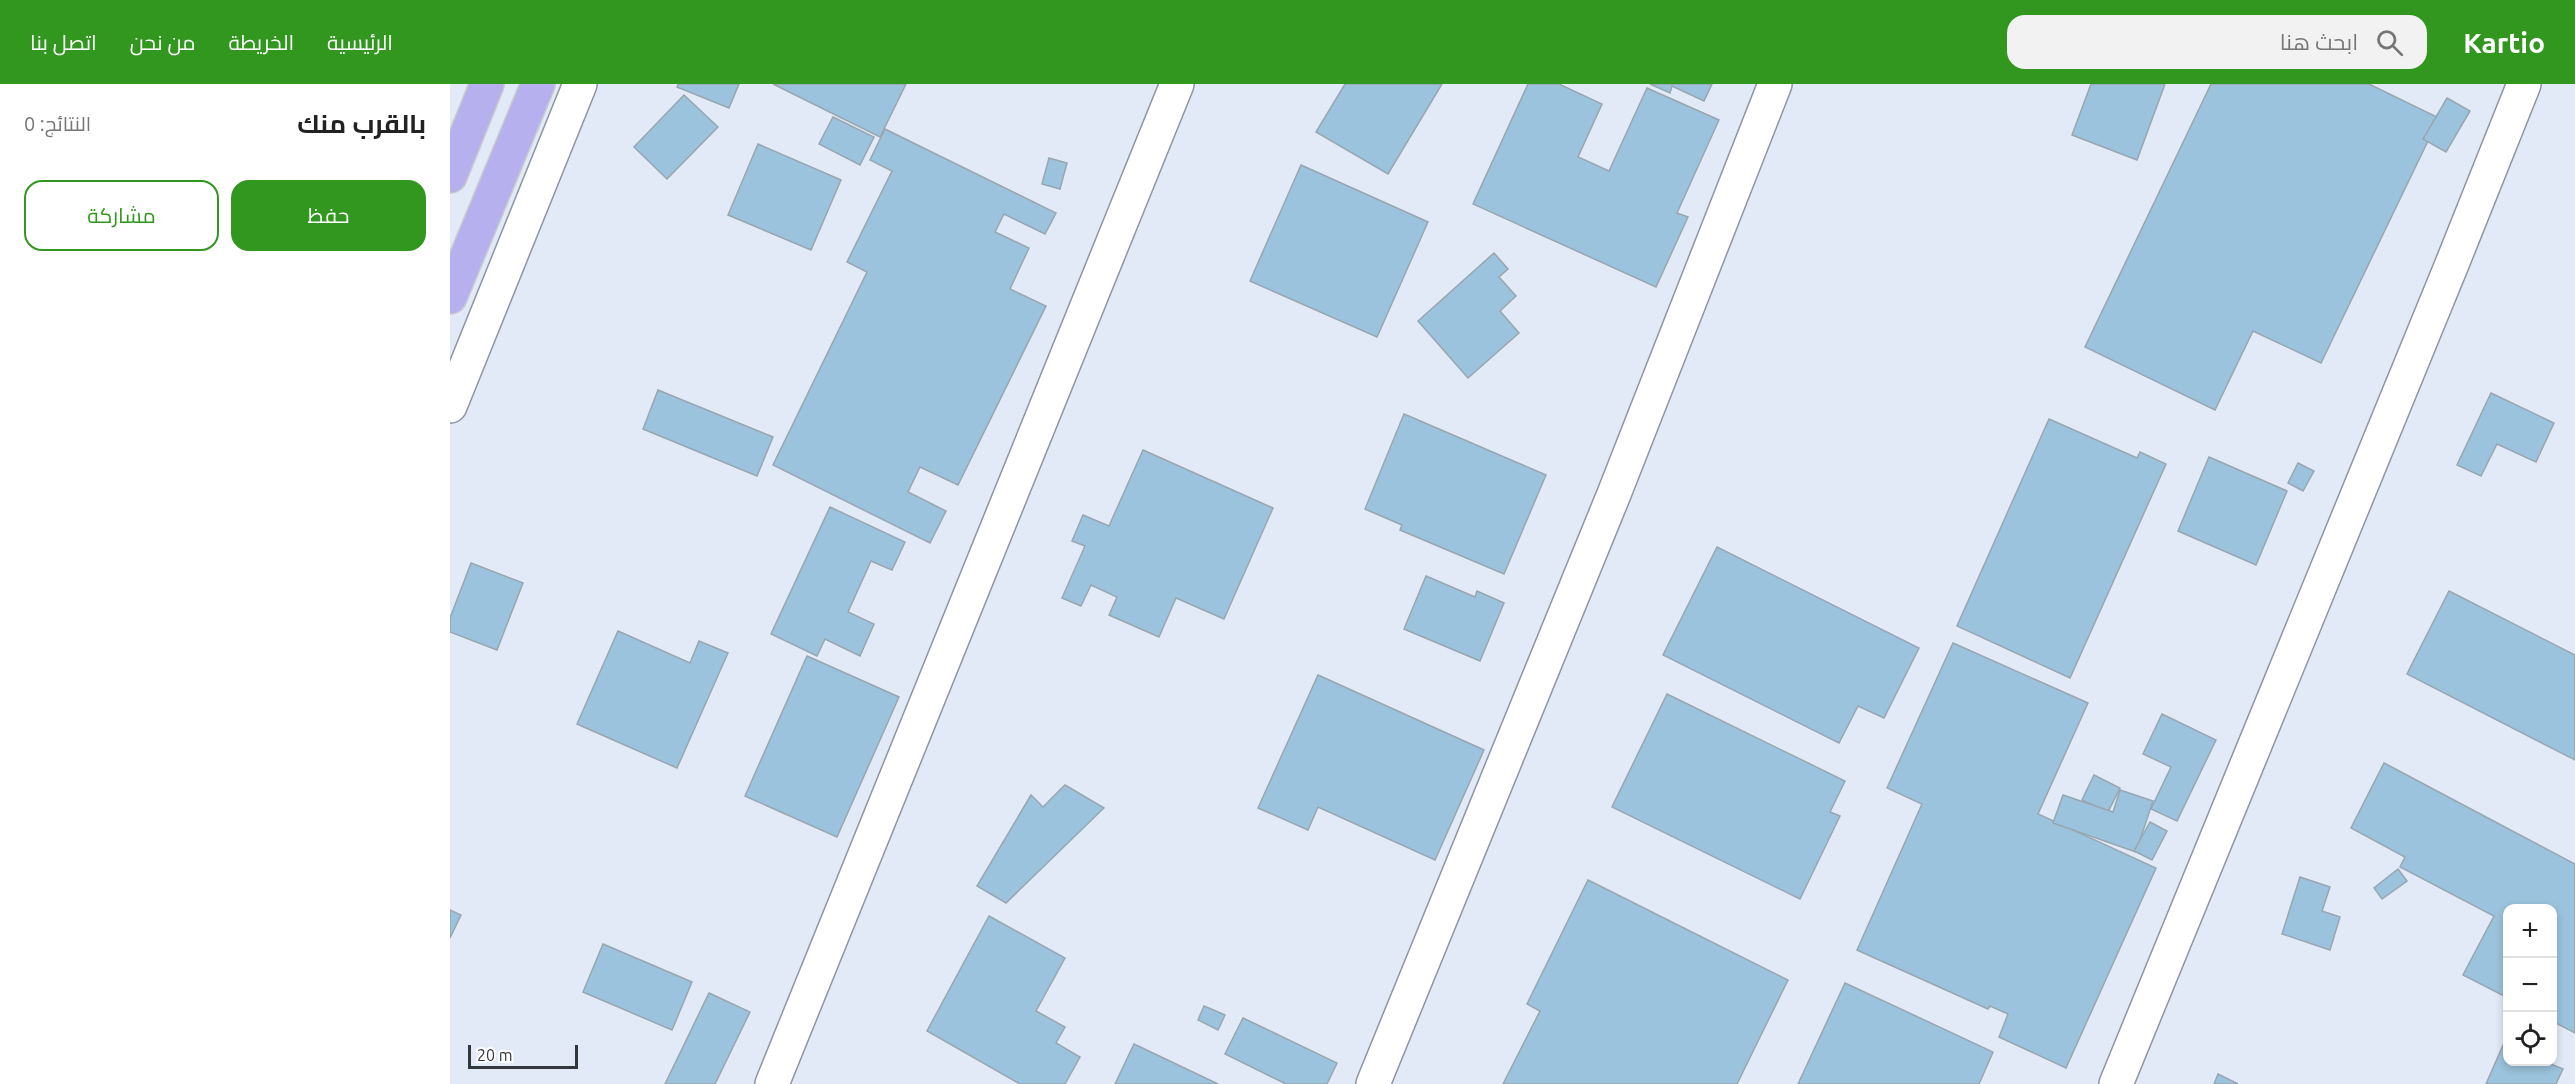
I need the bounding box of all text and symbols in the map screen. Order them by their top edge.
search box [2007,15,2427,69]
icon: search [2373,26,2406,59]
text: Kartio [2463,27,2545,58]
text: ابحث هنا [2280,29,2358,54]
text: اتصل بنا [30,30,97,54]
text: من نحن [130,30,196,54]
text: الخريطة [229,30,294,54]
text: الرئيسية [327,30,393,54]
text: بالقرب منك [297,109,426,138]
text: النتائج: 0 [24,112,91,135]
button: مشاركة [24,180,219,251]
button: حفظ [231,180,426,251]
map controls [2503,904,2557,1066]
button: + [2503,904,2557,958]
button: − [2503,958,2557,1012]
button: locate [2503,1012,2557,1066]
scale bar [468,1042,578,1070]
text: 20 m [477,1046,513,1064]

